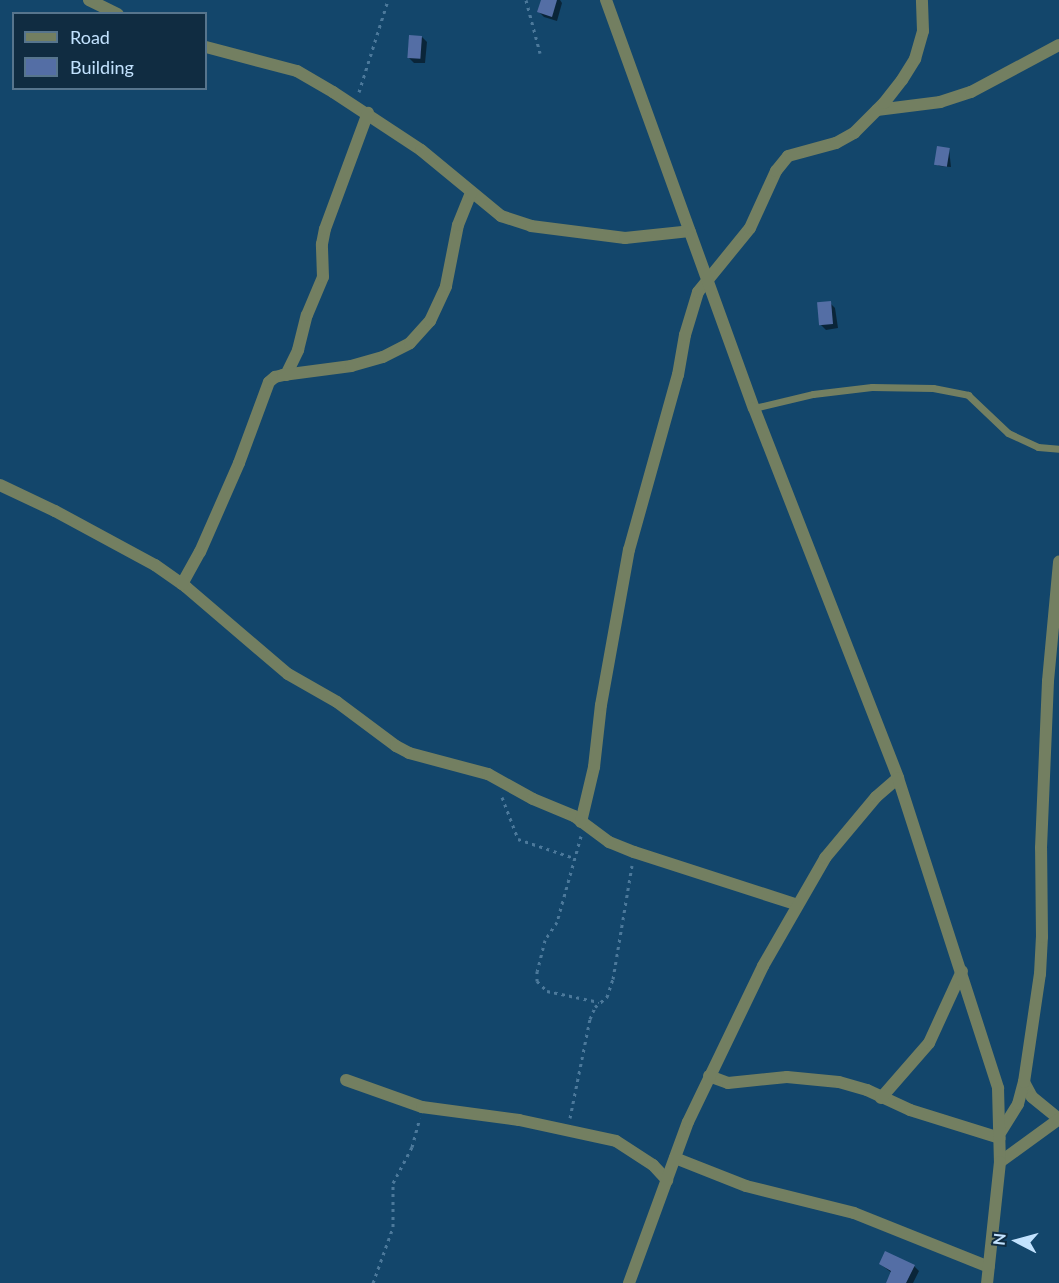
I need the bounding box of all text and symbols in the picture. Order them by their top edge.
legend [12,12,207,90]
text: Road [70,26,110,48]
text: Building [70,56,134,78]
north arrow [987,1211,1047,1271]
text: N [989,1232,1009,1246]

